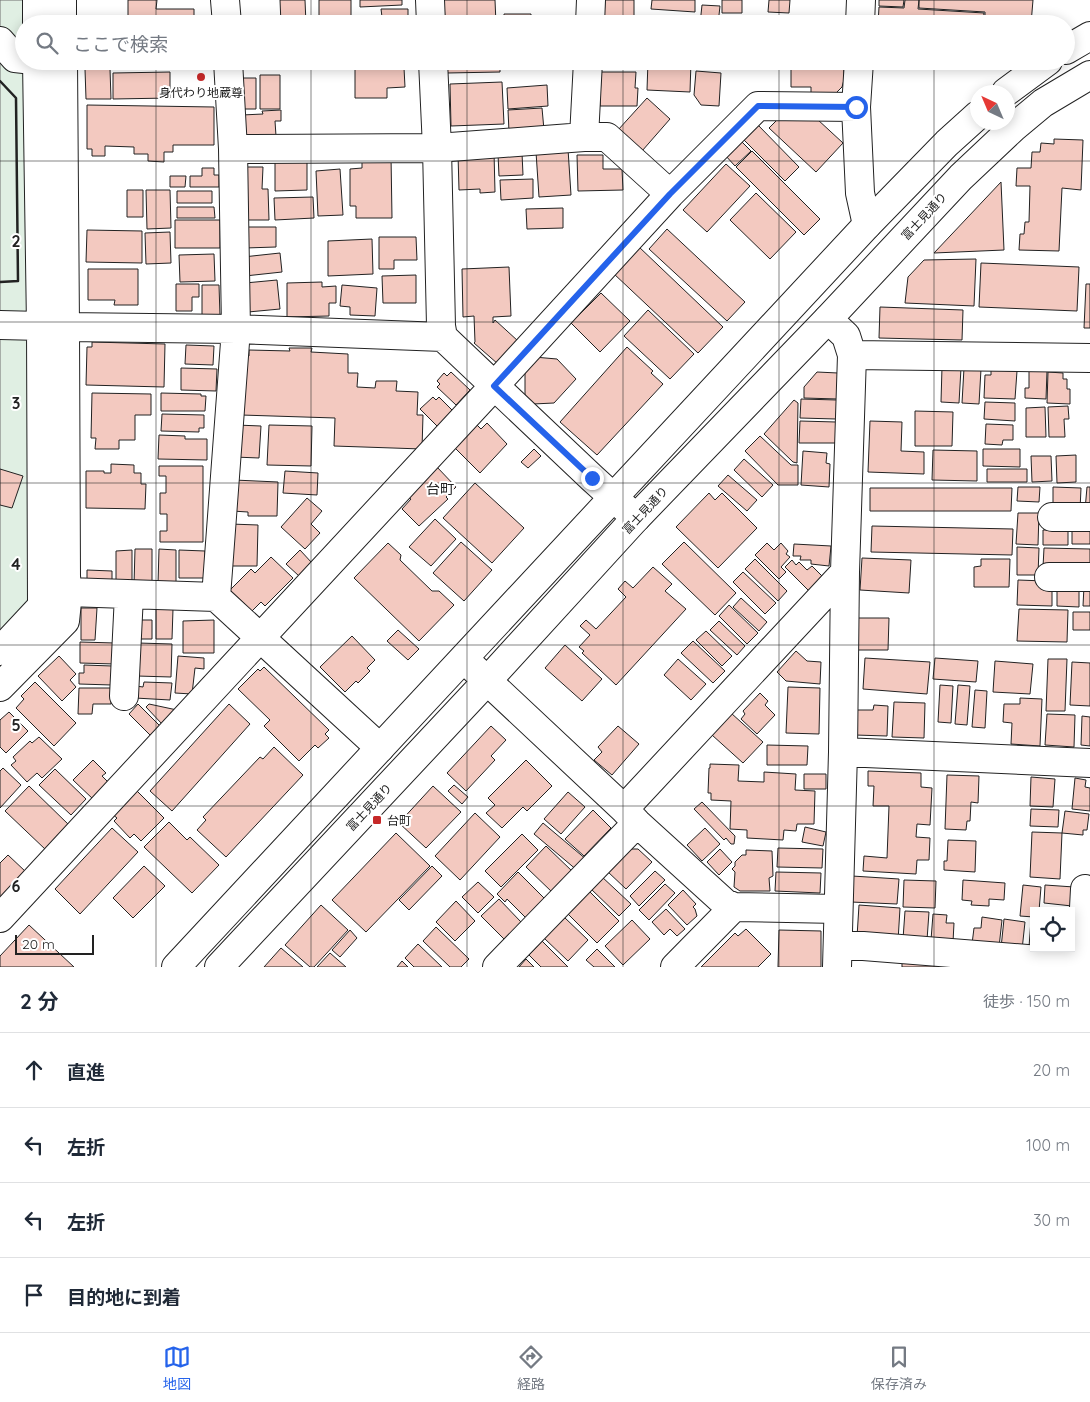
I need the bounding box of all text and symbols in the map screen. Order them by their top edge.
search box [15,15,1075,70]
icon: search [33,29,61,57]
text: ここで検索 [73,32,168,56]
marker: 身代わり地蔵尊 [195,71,207,83]
place label: 身代わり地蔵尊 [159,85,243,100]
north arrow [970,85,1015,130]
route start [845,96,868,119]
street label: 富士見通り [898,189,950,243]
text: 2 [11,231,21,251]
text: 3 [12,393,20,413]
route end [581,467,604,490]
district label: 台町 [426,480,454,498]
street label: 富士見通り [619,483,671,537]
text: 4 [11,554,21,574]
text: 5 [11,715,21,735]
street label: 富士見通り [343,780,395,834]
place label: 台町 [387,813,411,828]
marker: 台町 [371,814,383,826]
text: 6 [12,876,21,896]
map controls [1030,907,1075,952]
button: locate [1030,907,1075,952]
scale bar [15,932,94,955]
text: 20 m [22,935,55,953]
text: 2 分 [20,988,59,1014]
text: 徒歩 · 150 m [983,991,1070,1011]
icon: ahead [20,1056,48,1084]
text: 直進 [67,1060,105,1084]
text: 20 m [1033,1060,1070,1080]
icon: left [20,1131,48,1159]
text: 左折 [67,1135,105,1159]
text: 100 m [1026,1135,1070,1155]
icon: left [20,1206,48,1234]
text: 左折 [67,1210,105,1234]
text: 30 m [1033,1210,1070,1230]
icon: arrive [20,1281,48,1309]
text: 目的地に到着 [67,1285,181,1309]
tab: 地図 [163,1343,191,1393]
tab: 経路 [517,1343,545,1393]
tab: 保存済み [871,1343,927,1393]

